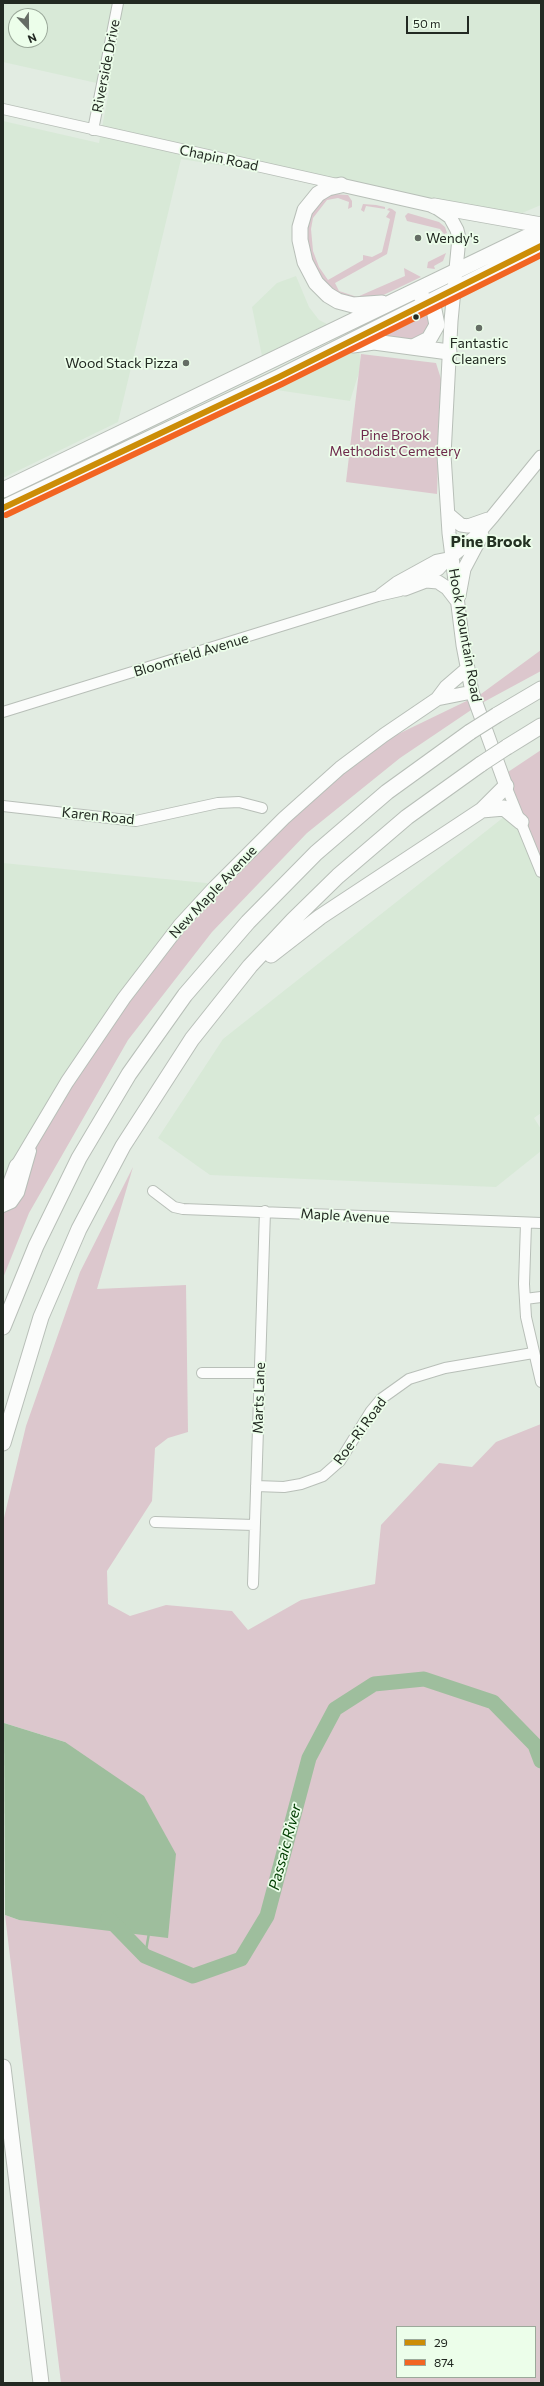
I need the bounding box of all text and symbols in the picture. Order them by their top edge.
north arrow [8,8,48,48]
scale bar [408,8,471,34]
text: 50 m [413,16,441,30]
street label: Riverside Drive [89,18,123,114]
text: N [26,31,39,46]
street label: Chapin Road [178,141,260,175]
place label: Wendy's [426,230,479,246]
marker: Wendy's [413,233,423,243]
unlabelled marker [411,312,421,322]
marker: Fantastic Cleaners [474,323,484,333]
place label: Fantastic Cleaners [450,335,508,368]
place label: Wood Stack Pizza [65,355,178,371]
marker: Wood Stack Pizza [181,358,191,368]
park label: Pine Brook Methodist Cemetery [329,427,461,460]
district label: Pine Brook [451,532,531,552]
street label: Hook Mountain Road [445,567,485,703]
street label: Bloomfield Avenue [132,630,250,680]
street label: Karen Road [61,804,135,828]
street label: New Maple Avenue [166,842,260,942]
street label: Maple Avenue [300,1205,390,1227]
street label: Marts Lane [249,1362,269,1434]
street label: Roe-Ri Road [330,1394,390,1468]
water label: Passaic River [265,1802,305,1892]
legend [396,2326,536,2378]
text: 29 [434,2335,448,2349]
text: 874 [434,2355,454,2369]

